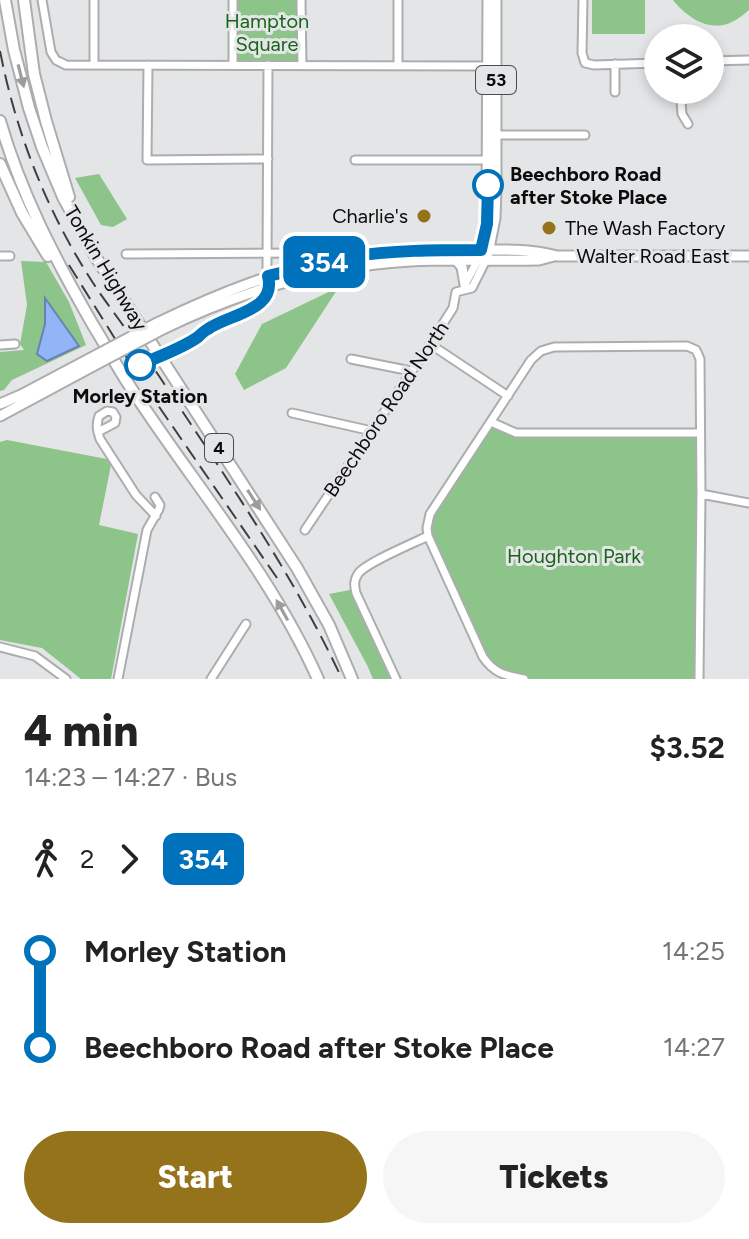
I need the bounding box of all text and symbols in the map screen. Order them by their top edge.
park label: Hampton Square [225,9,309,56]
map controls [644,24,724,104]
button: layers [644,24,724,104]
one-way arrow [16,64,28,89]
road number: 53 [476,66,516,94]
place label: Beechboro Road after Stoke Place [510,162,667,209]
marker: Beechboro Road after Stoke Place [473,170,503,200]
street label: Tonkin Highway [59,201,153,335]
place label: Charlie's [332,204,408,228]
marker: Charlie's [415,207,433,225]
place label: The Wash Factory [565,216,726,240]
marker: The Wash Factory [540,219,558,237]
line badge: 354 [278,236,370,288]
street label: Walter Road East [576,244,730,268]
text: 354 [299,245,349,279]
street label: Beechboro Road North [318,317,454,501]
marker: Morley Station [125,350,155,380]
place label: Morley Station [72,384,208,408]
road number: 4 [205,434,233,462]
one-way arrow [246,490,261,511]
park label: Houghton Park [507,544,641,568]
one-way arrow [276,598,289,621]
text: 4 min [24,704,139,757]
text: $3.52 [649,729,725,766]
text: 14:23 – 14:27 · Bus [24,761,237,793]
icon: walk [24,837,68,881]
icon: forward [107,837,151,881]
text: 354 [179,842,228,876]
text: 2 [80,843,95,875]
text: Morley Station [84,933,287,970]
text: 14:25 [662,935,725,967]
text: Beechboro Road after Stoke Place [84,1029,554,1066]
text: 14:27 [663,1031,725,1063]
button: Start [24,1131,367,1223]
button: Tickets [383,1131,725,1223]

